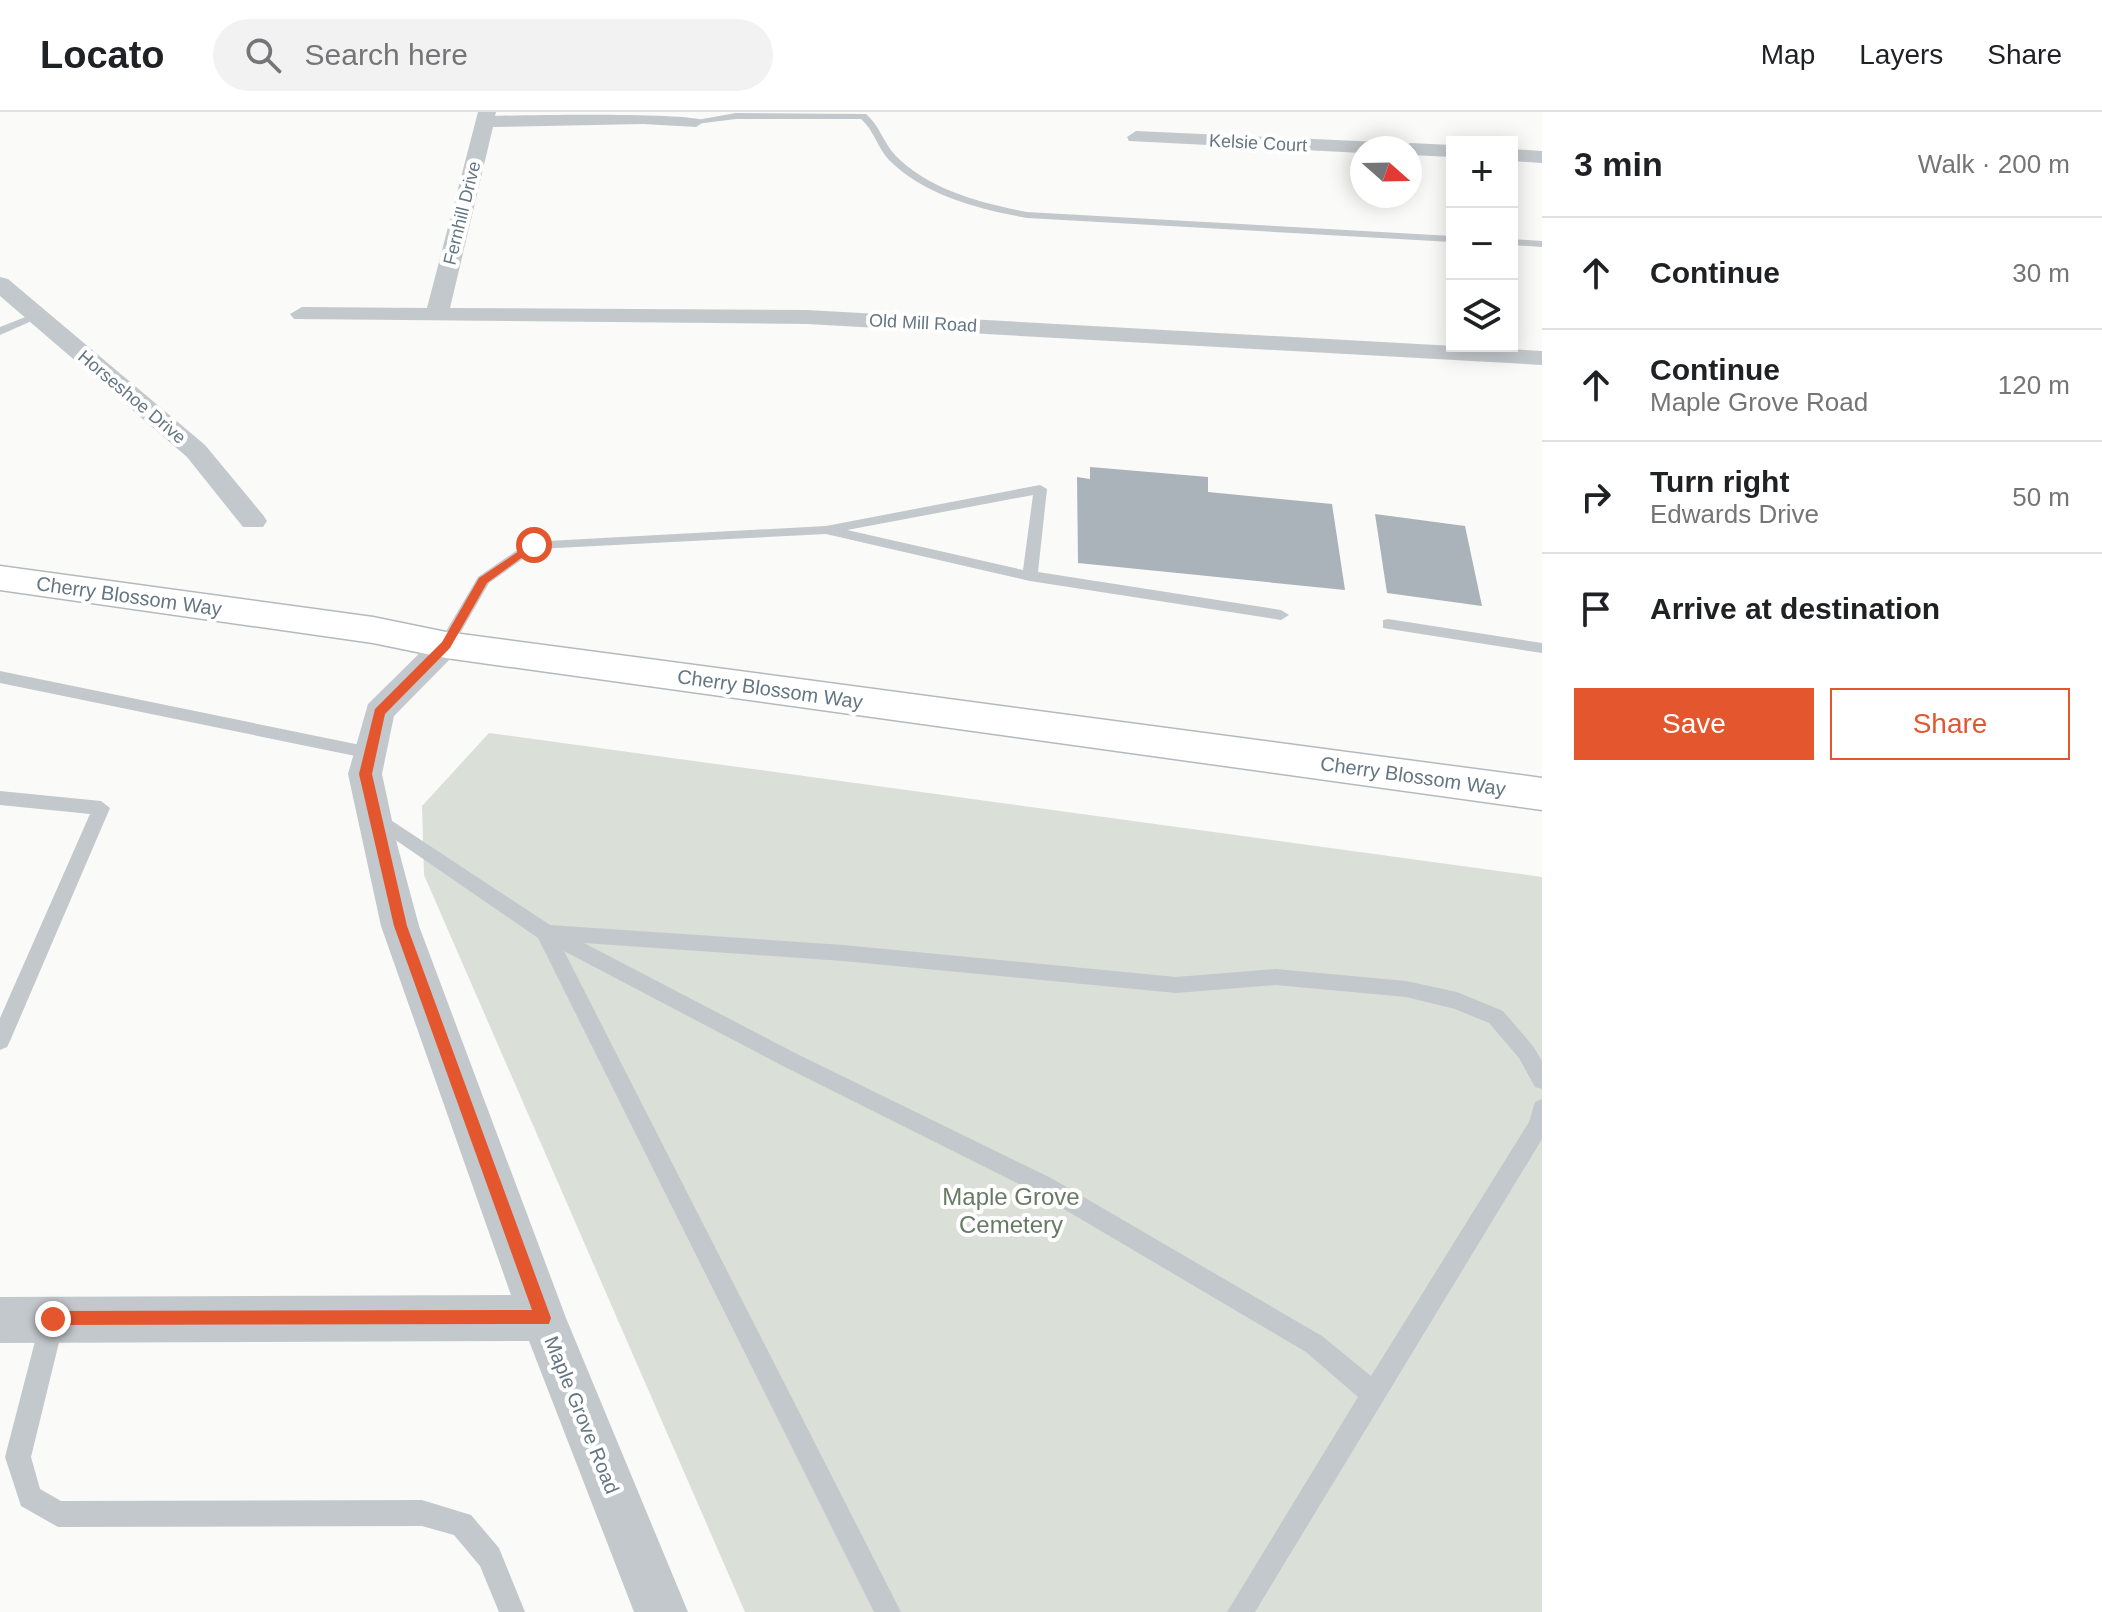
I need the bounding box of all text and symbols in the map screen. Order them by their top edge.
search box [213,19,773,91]
icon: search [241,33,285,77]
text: Locato [40,34,165,76]
text: Search here [305,38,468,71]
text: Map [1761,39,1815,70]
text: Layers [1859,39,1943,70]
text: Share [1987,39,2062,70]
street label: Kelsie Court [1209,130,1307,156]
north arrow [1350,136,1422,208]
map controls [1446,136,1518,352]
button: + [1446,136,1518,208]
text: 3 min [1574,145,1663,183]
text: Walk · 200 m [1918,149,2070,179]
street label: Fernhill Drive [439,159,485,267]
button: − [1446,208,1518,280]
icon: ahead [1574,251,1618,295]
text: Continue [1650,256,1780,289]
text: 30 m [2012,258,2070,288]
button: layers [1446,280,1518,352]
street label: Old Mill Road [869,310,977,336]
street label: Horseshoe Drive [74,346,190,448]
text: Continue [1650,353,1780,386]
icon: ahead [1574,363,1618,407]
text: 120 m [1998,370,2070,400]
text: Maple Grove Road [1650,387,1868,417]
text: Turn right [1650,465,1789,498]
icon: right [1574,475,1618,519]
text: 50 m [2012,482,2070,512]
text: Edwards Drive [1650,499,1819,529]
route start [516,527,552,563]
street label: Cherry Blossom Way [35,572,223,620]
icon: arrive [1574,587,1618,631]
text: Arrive at destination [1650,592,1940,625]
street label: Cherry Blossom Way [676,665,864,713]
button: Save [1574,688,1814,760]
button: Share [1830,688,2070,760]
street label: Cherry Blossom Way [1319,752,1507,800]
park label: Maple Grove Cemetery [942,1183,1080,1238]
route end [35,1301,71,1337]
street label: Maple Grove Road [540,1333,624,1497]

